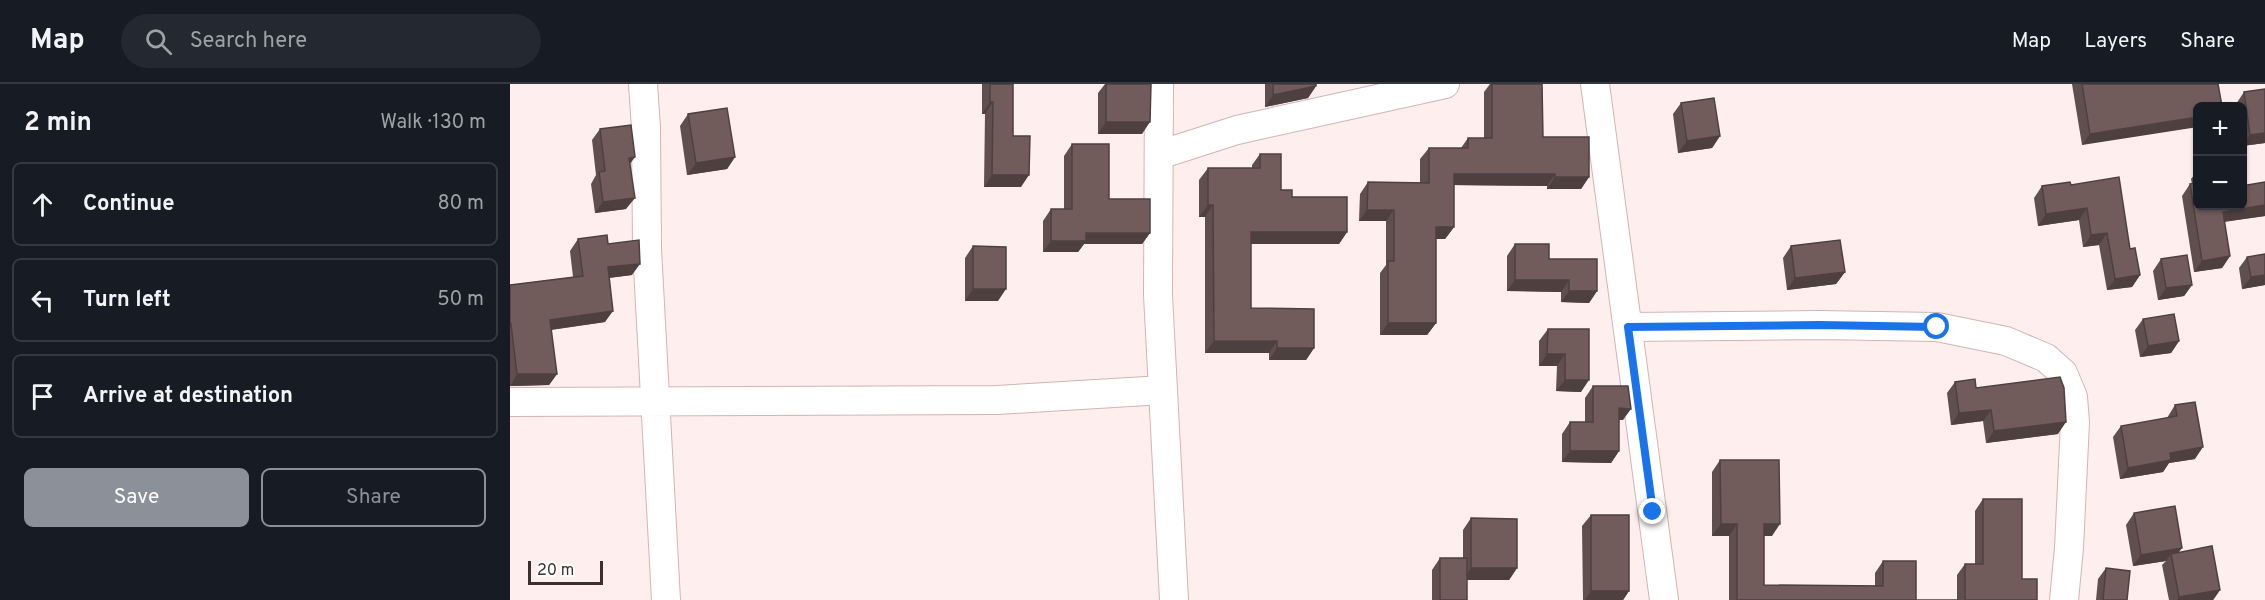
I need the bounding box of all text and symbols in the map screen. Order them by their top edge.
search box [121,14,541,68]
text: Map [30,23,85,59]
icon: search [142,25,175,58]
text: Search here [190,28,307,55]
text: Map [2012,28,2051,55]
text: Layers [2084,28,2147,55]
text: Share [2180,28,2235,55]
map controls [2193,102,2247,210]
button: + [2193,102,2247,156]
text: 2 min [24,107,92,140]
text: Walk · 130 m [380,110,486,136]
button: − [2193,156,2247,210]
icon: ahead [26,188,59,221]
text: Continue [83,191,174,218]
text: 80 m [438,191,484,217]
icon: left [26,284,59,317]
text: Turn left [83,287,171,314]
text: 50 m [437,287,484,313]
route start [1923,313,1949,339]
icon: arrive [26,380,59,413]
text: Arrive at destination [83,383,293,410]
button: Save [24,468,249,527]
button: Share [261,468,486,527]
route end [1639,498,1665,524]
scale bar [528,558,603,586]
text: 20 m [537,561,574,581]

